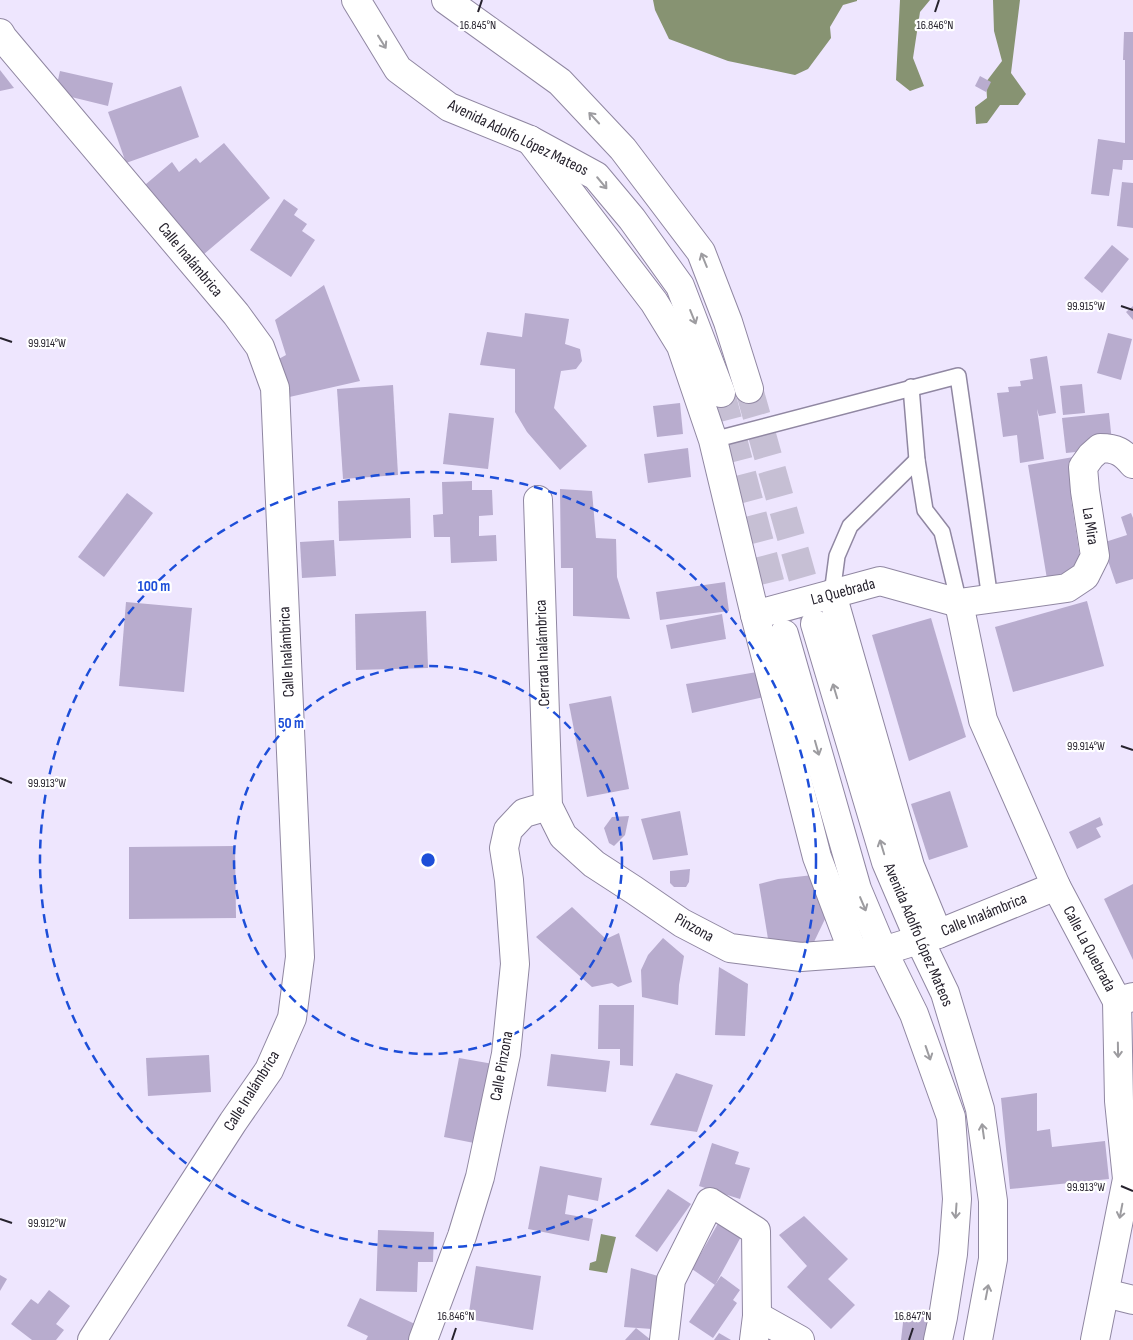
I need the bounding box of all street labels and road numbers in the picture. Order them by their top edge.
street label: Avenida Adolfo López Mateos [444,95,591,180]
street label: Calle Inalámbrica [154,219,226,301]
street label: La Mira [1078,506,1102,546]
street label: La Quebrada [809,574,877,610]
street label: Cerrada Inalámbrica [532,599,554,707]
street label: Calle Inalámbrica [275,606,299,698]
street label: Avenida Adolfo López Mateos [879,860,957,1010]
street label: Calle Inalámbrica [938,889,1030,941]
street label: Calle La Quebrada [1059,903,1119,995]
street label: Pinzona [671,910,717,946]
street label: Calle Pinzona [487,1030,517,1102]
street label: Calle Inalámbrica [220,1047,284,1135]

